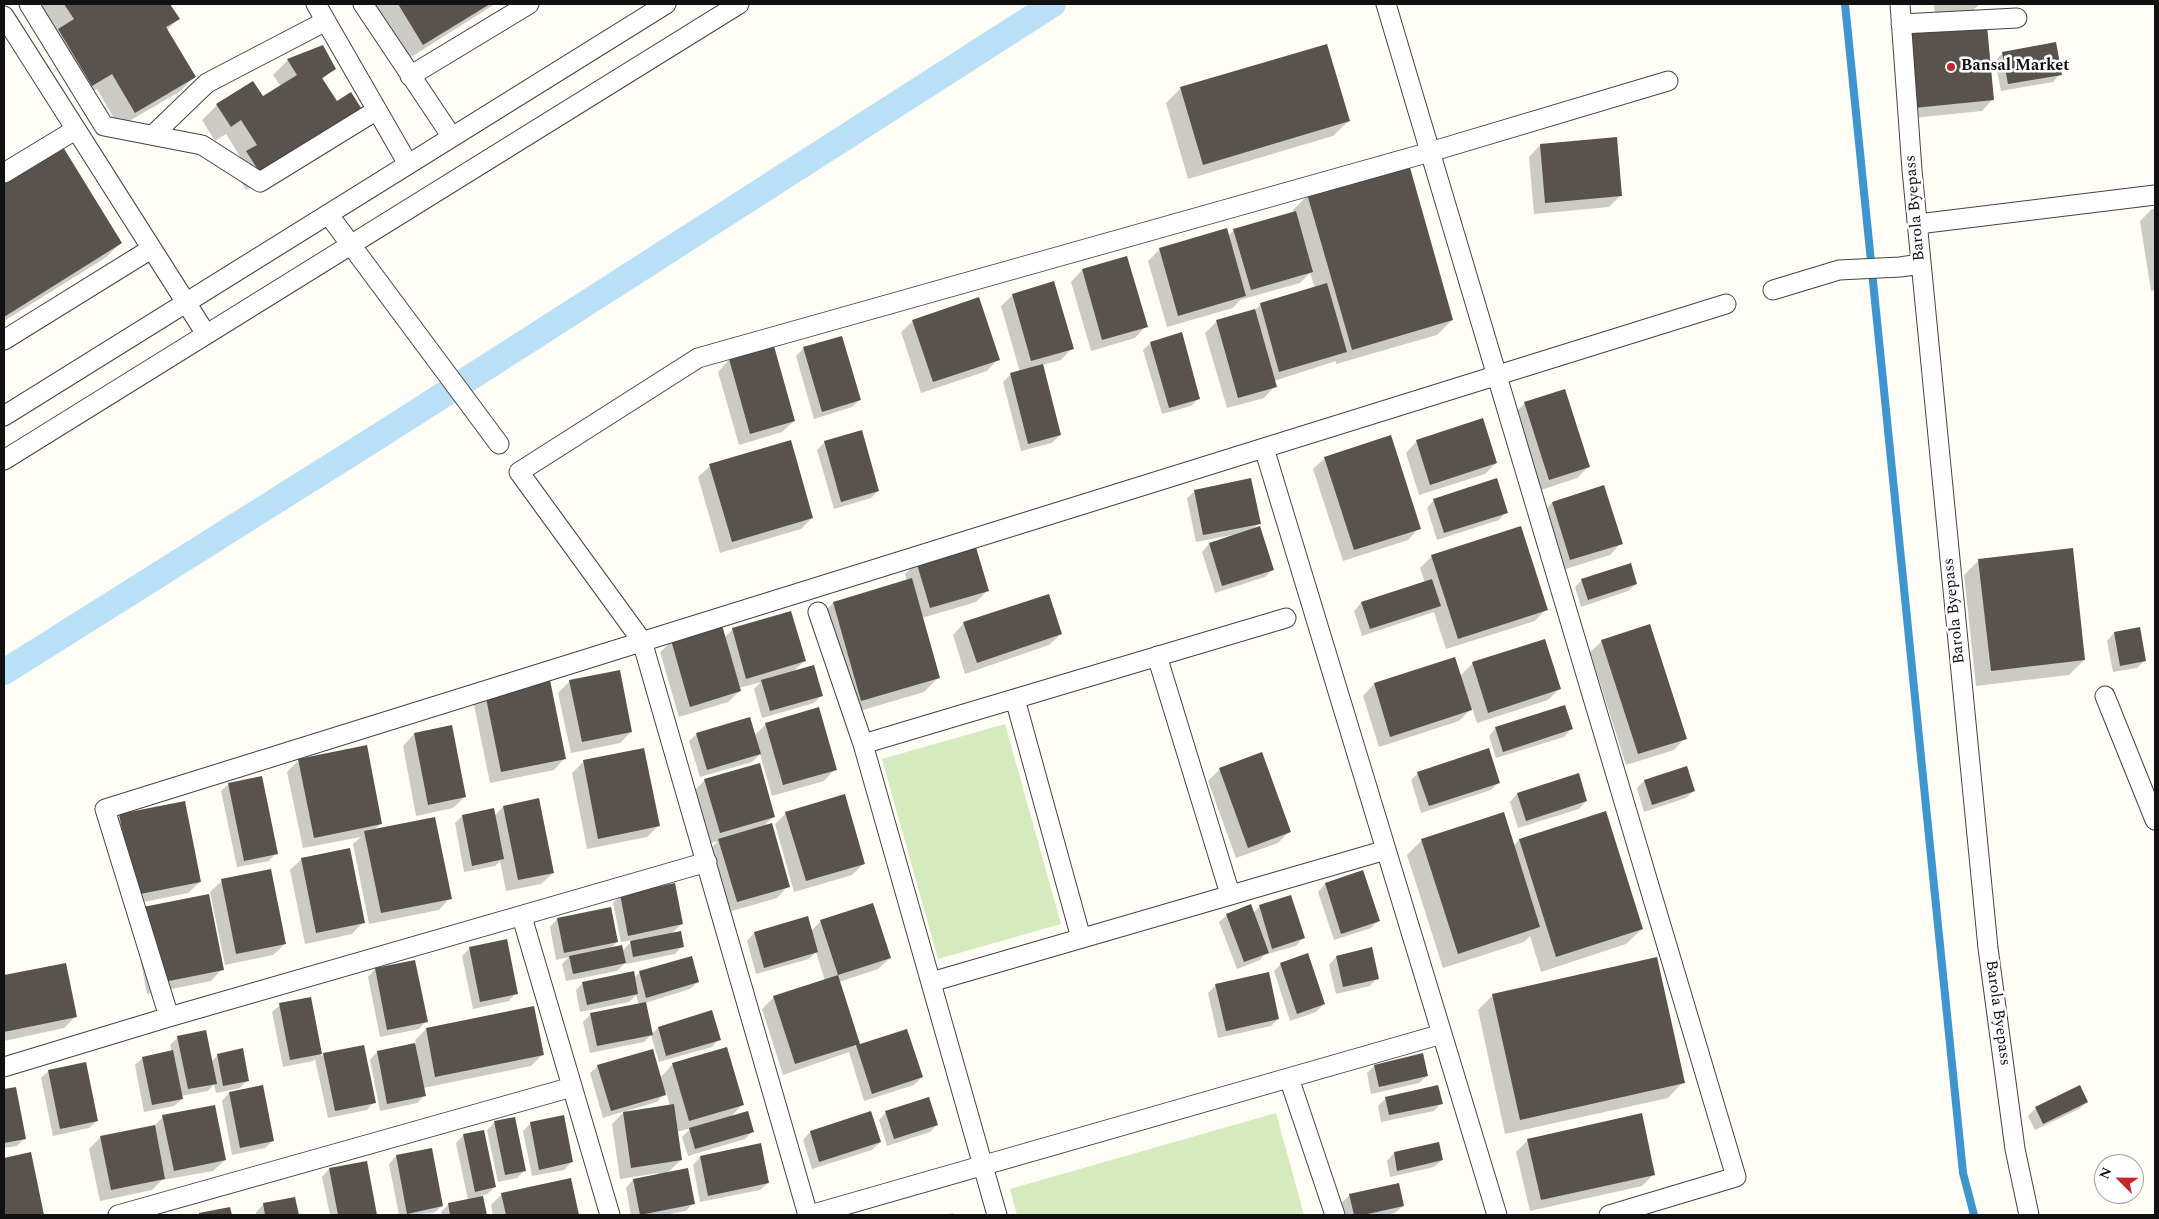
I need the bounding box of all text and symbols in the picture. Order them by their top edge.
place label: Bansal Market [1961,57,2069,77]
marker: Bansal Market [1945,61,1957,73]
street label: Barola Byepass [1902,154,1930,262]
street label: Barola Byepass [1940,557,1970,665]
street label: Barola Byepass [1980,959,2014,1067]
north arrow [2094,1154,2144,1204]
text: N [2094,1164,2118,1183]

